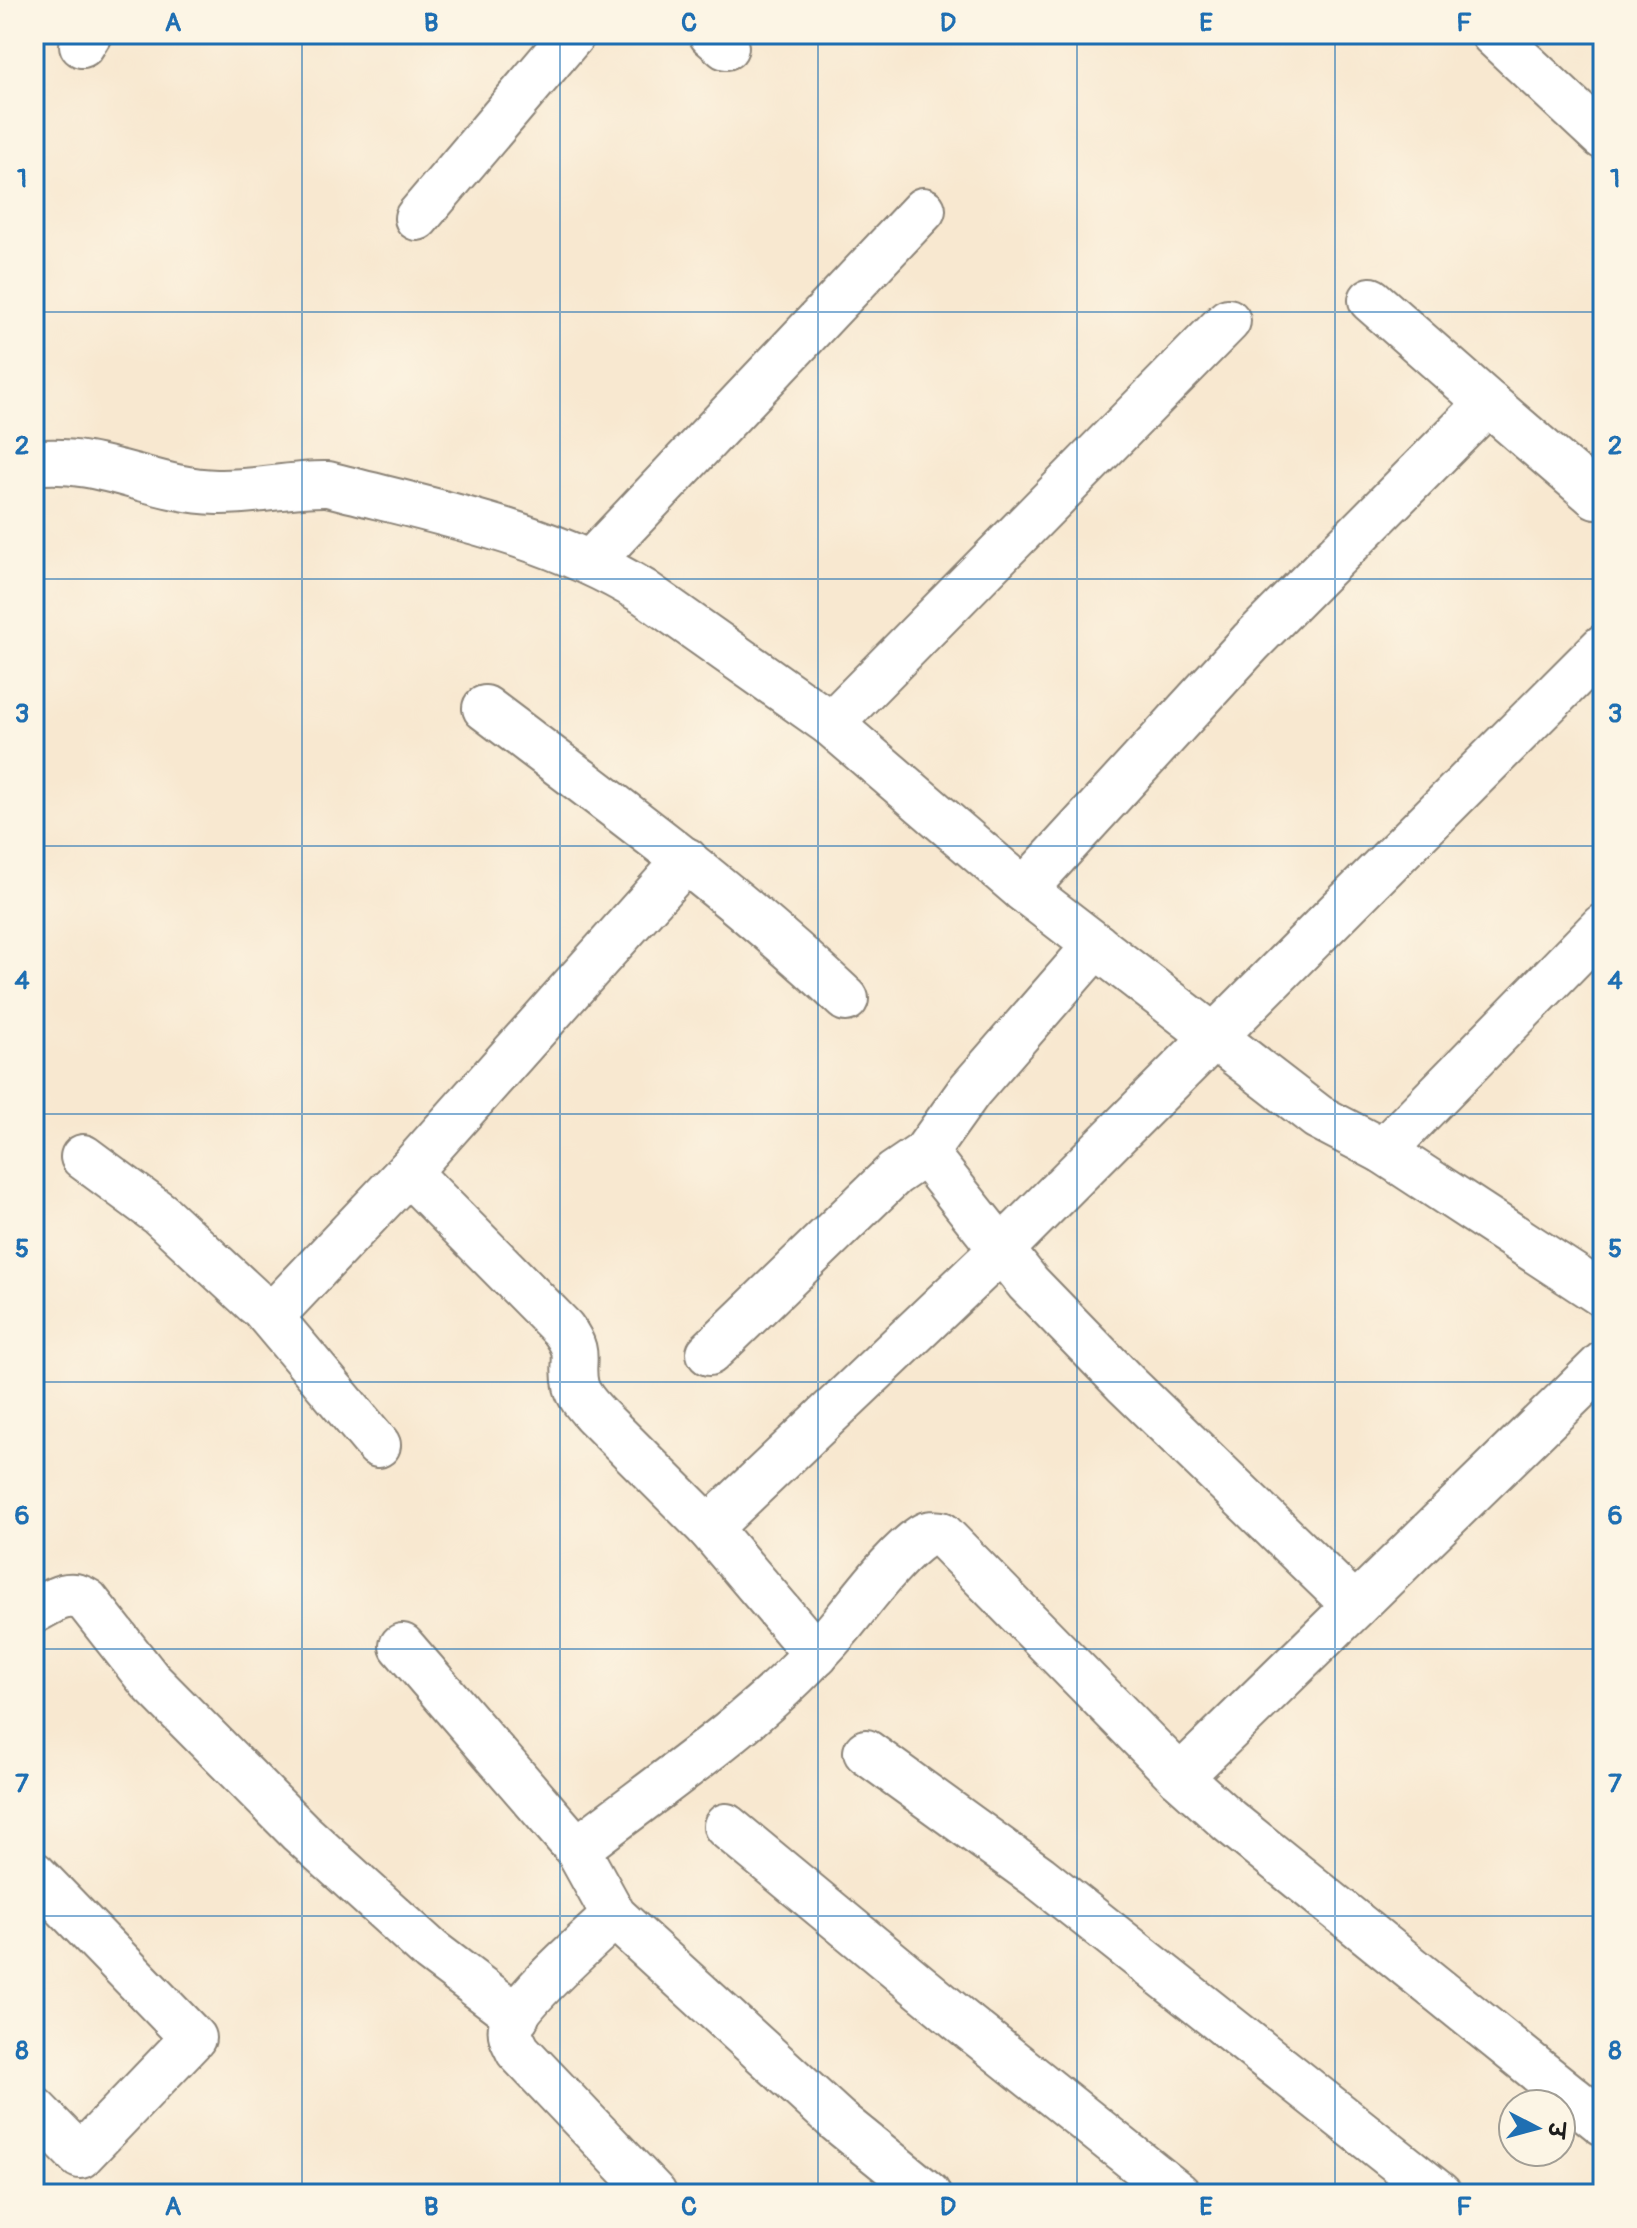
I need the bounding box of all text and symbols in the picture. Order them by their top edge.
text: A [165,7,182,39]
text: B [424,7,438,39]
text: C [681,7,697,39]
text: D [940,7,956,39]
text: E [1199,7,1213,39]
text: F [1456,7,1472,39]
text: 1 [17,163,27,195]
text: 1 [1610,163,1620,195]
text: 2 [15,430,29,462]
text: 2 [1608,430,1622,462]
text: 3 [15,698,29,730]
text: 3 [1608,698,1622,730]
text: 4 [14,965,30,997]
text: 4 [1607,965,1623,997]
text: 5 [15,1233,29,1265]
text: 5 [1608,1233,1622,1265]
text: 6 [14,1500,30,1532]
text: 6 [1607,1500,1623,1532]
text: 7 [15,1768,29,1800]
text: 7 [1608,1768,1622,1800]
text: 8 [15,2035,29,2067]
text: 8 [1608,2035,1622,2067]
north arrow [1497,2088,1577,2168]
text: उ [1541,2119,1571,2141]
text: A [165,2191,182,2223]
text: B [424,2191,438,2223]
text: C [681,2191,697,2223]
text: D [940,2191,956,2223]
text: E [1199,2191,1213,2223]
text: F [1456,2191,1472,2223]

